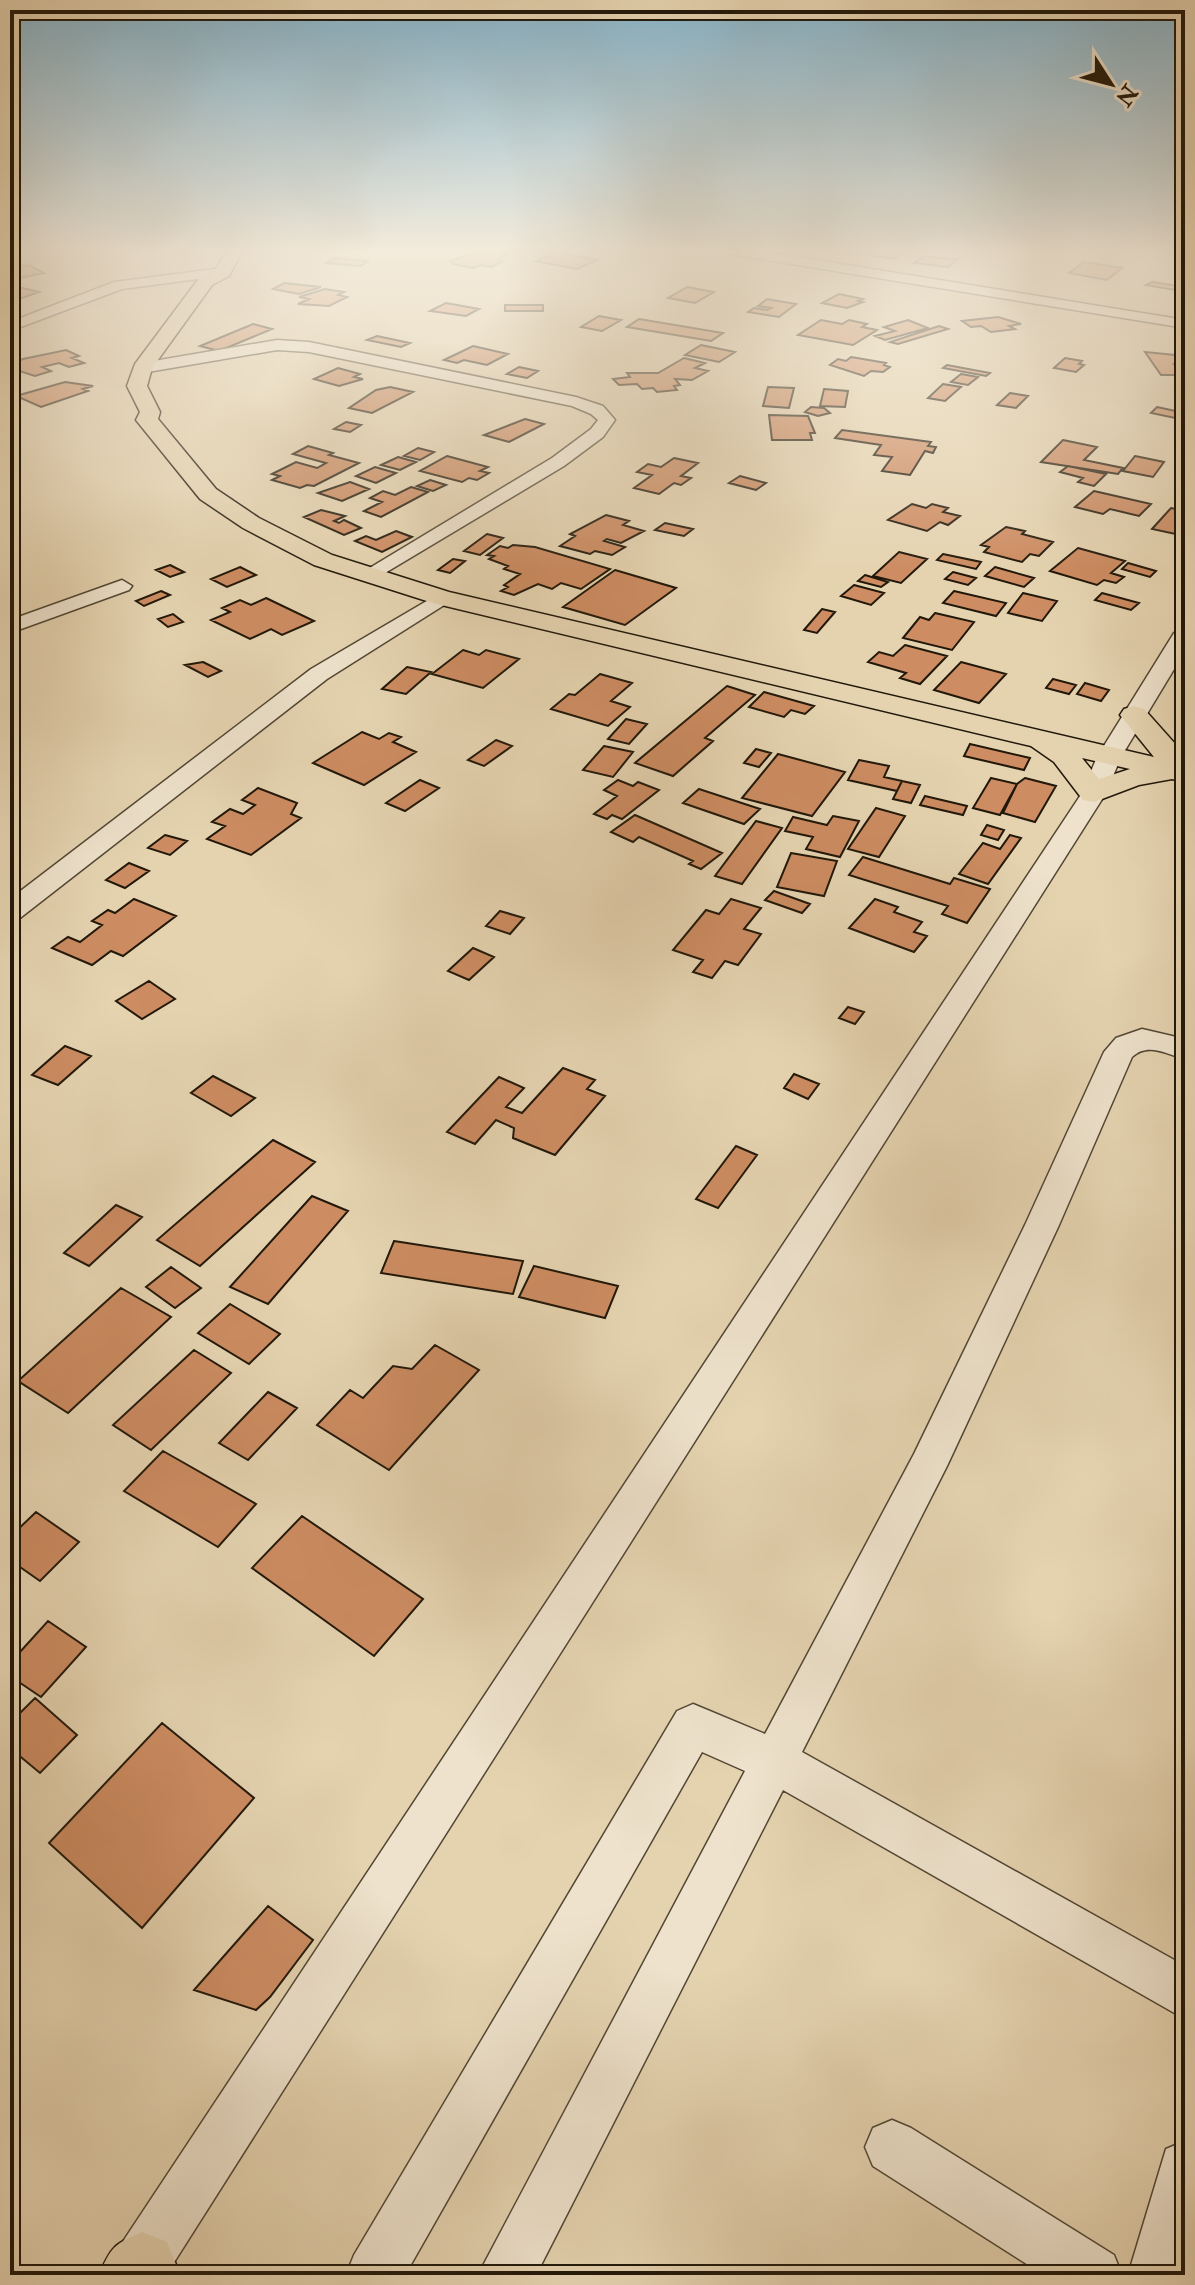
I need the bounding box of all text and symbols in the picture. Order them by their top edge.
north arrow [1071,44,1151,124]
text: N [1109,78,1144,112]

